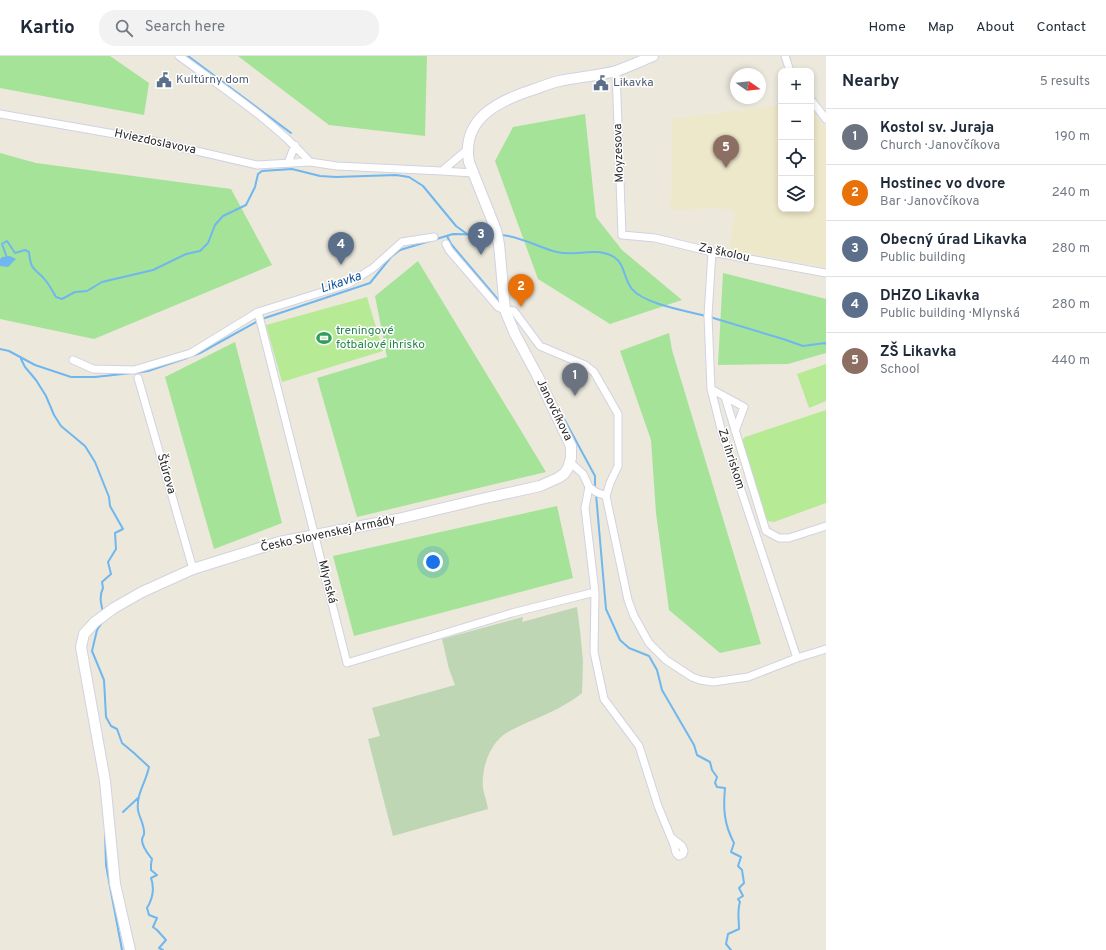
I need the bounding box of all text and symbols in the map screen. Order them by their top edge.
search box [99,10,379,46]
text: Kartio [20,16,75,40]
icon: search [113,17,135,39]
text: Search here [145,18,225,37]
text: Home [869,19,906,36]
text: Map [928,19,954,36]
text: About [976,19,1015,36]
text: Contact [1037,19,1086,36]
north arrow [730,68,766,104]
map controls [778,68,814,212]
button: + [778,68,814,104]
public building icon: Kultúrny dom [155,71,173,89]
text: Nearby [842,71,899,93]
place label: Kultúrny dom [176,72,249,88]
public building icon: Likavka [592,74,610,92]
text: 5 results [1040,74,1090,90]
place label: Likavka [613,75,654,91]
button: − [778,104,814,140]
text: Kostol sv. Juraja [880,119,994,138]
street label: Moyzesova [610,123,628,183]
street label: Hviezdoslavova [113,126,197,158]
text: 1 [852,129,858,145]
text: 190 m [1055,129,1090,145]
pin: 5 [713,135,739,168]
text: Church · Janovčíkova [880,138,1000,154]
button: locate [778,140,814,176]
text: Hostinec vo dvore [880,175,1005,194]
button: layers [778,176,814,212]
text: 2 [851,185,859,201]
text: 240 m [1052,185,1090,201]
text: Bar · Janovčíkova [880,194,979,210]
pin: 3 [468,222,494,255]
text: Obecný úrad Likavka [880,231,1027,250]
pin: 4 [328,232,354,265]
street label: Za školou [697,240,751,266]
text: 3 [851,241,859,257]
text: 280 m [1052,241,1090,257]
text: Public building [880,250,966,266]
water label: Likavka [318,268,364,297]
pin: 2 [508,274,534,307]
text: DHZO Likavka [880,287,980,306]
text: 4 [851,297,859,313]
text: 280 m [1052,297,1090,313]
text: Public building · Mlynská [880,306,1020,322]
place label: treningové fotbalové ihrisko [336,323,425,353]
sports icon: treningové fotbalové ihrisko [315,329,333,347]
text: ZŠ Likavka [880,343,956,362]
text: 5 [851,353,859,369]
text: 440 m [1051,353,1090,369]
text: School [880,362,920,378]
pin: 1 [562,363,588,396]
street label: Janovčíkova [532,376,576,444]
street label: Za ihriskom [714,427,748,491]
street label: Štúrova [153,452,179,496]
street label: Česko Slovenskej Armády [259,512,397,556]
your location [423,552,443,572]
street label: Mlynská [314,559,340,605]

